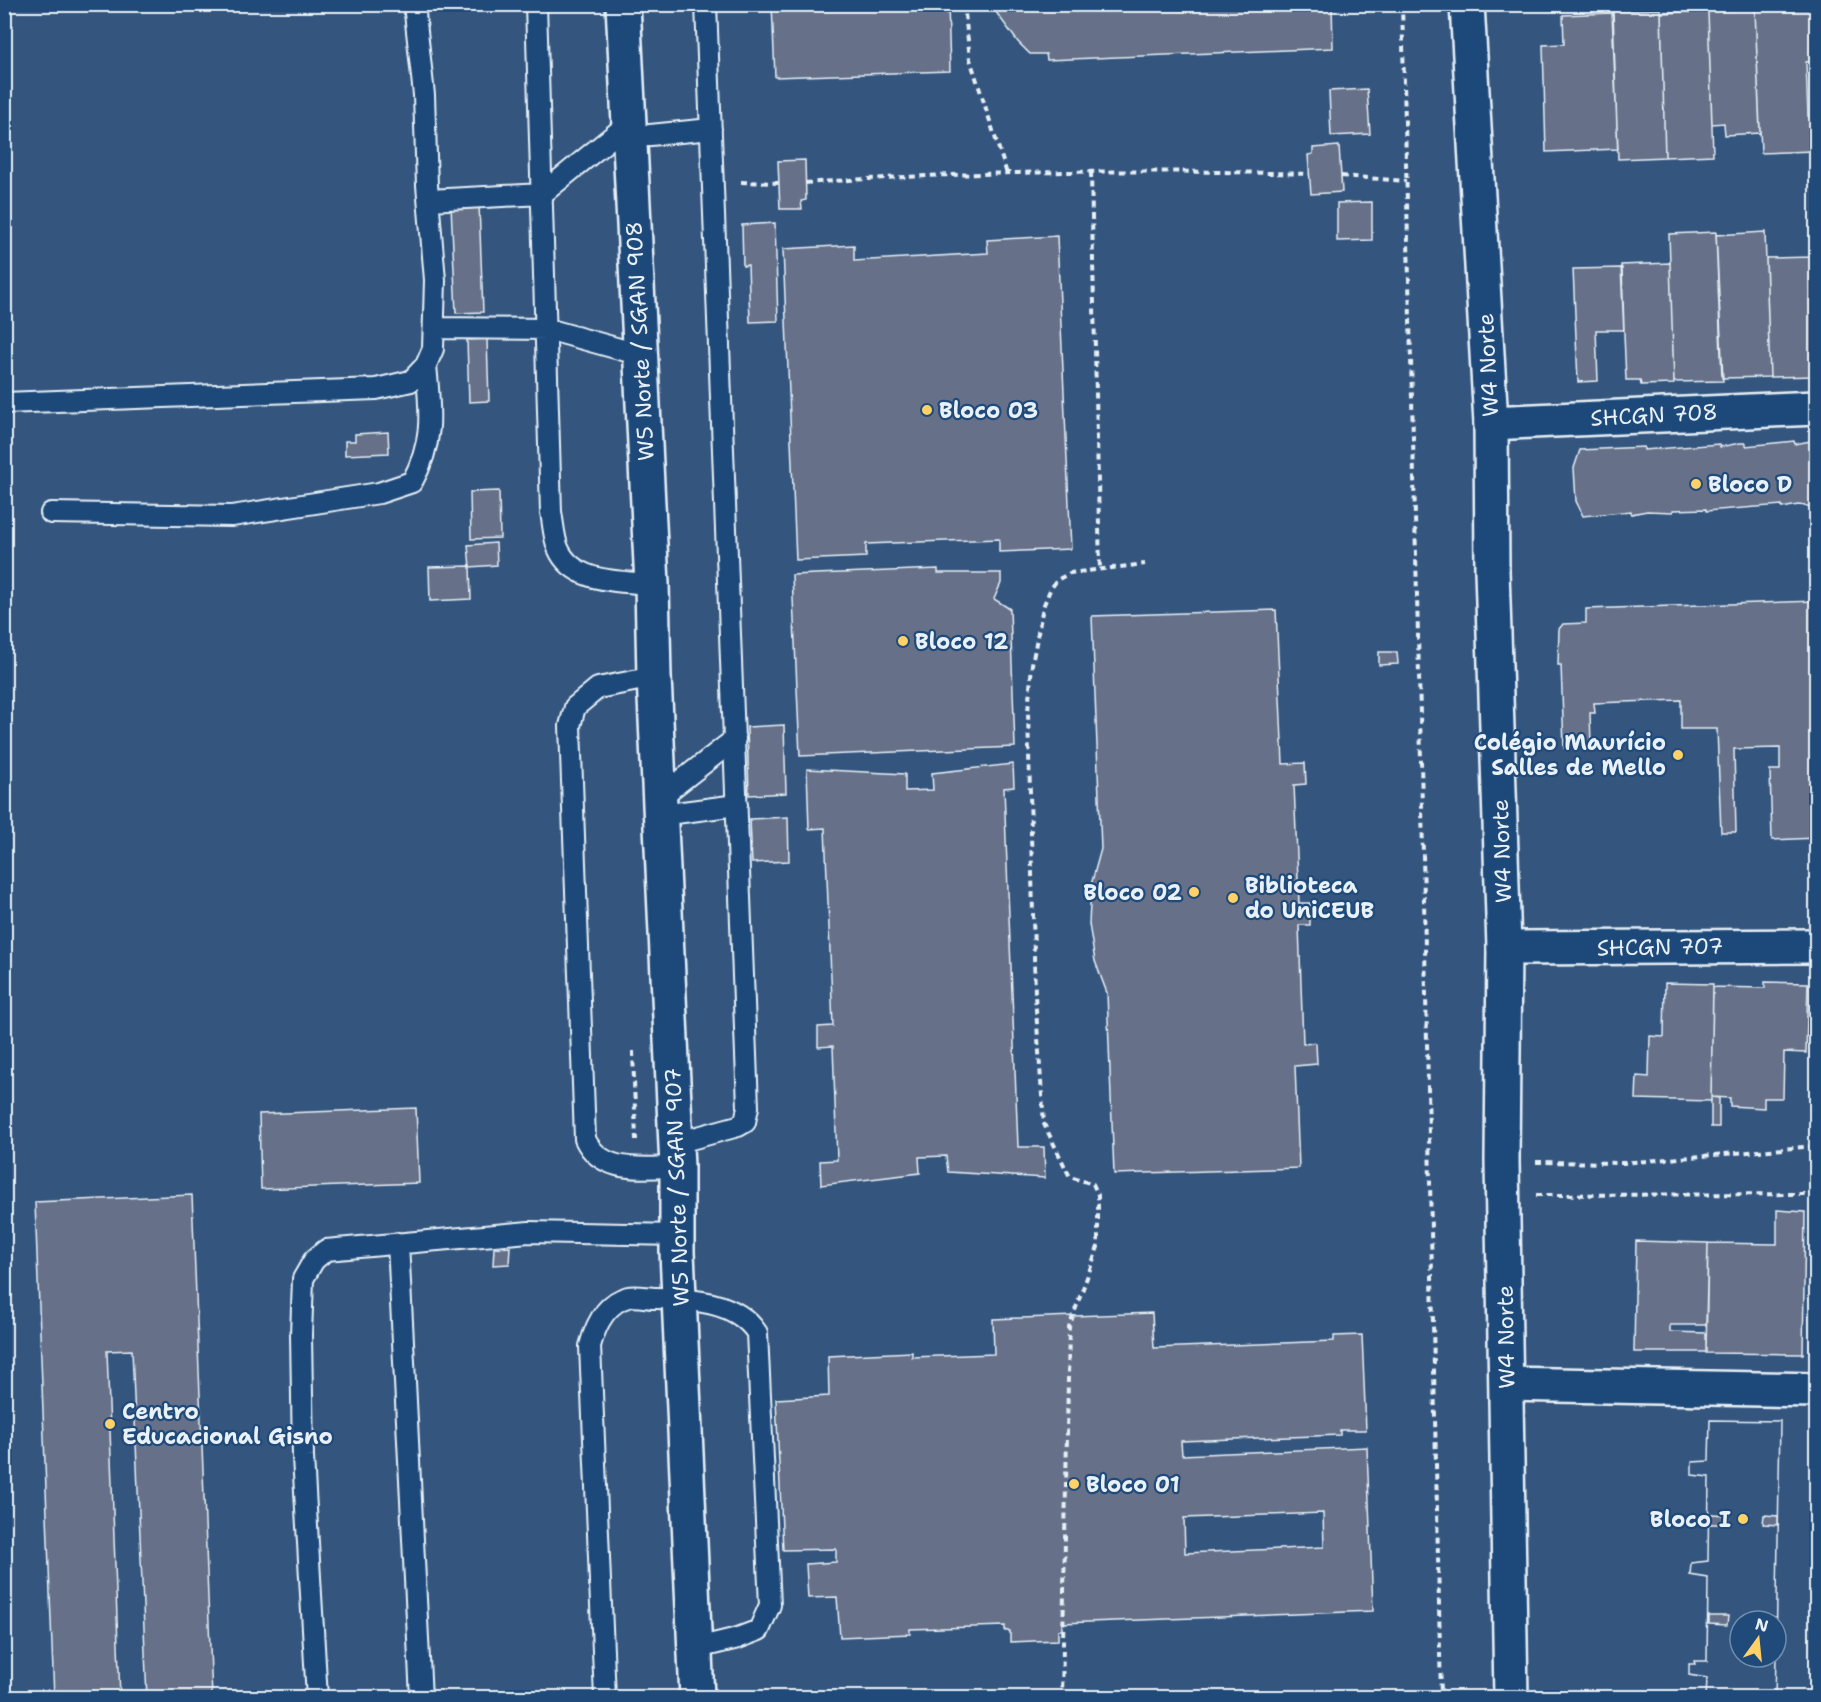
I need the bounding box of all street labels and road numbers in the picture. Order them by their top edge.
street label: W5 Norte / SGAN 908 [619,220,661,462]
street label: W4 Norte [1471,312,1505,418]
street label: SHCGN 708 [1590,397,1718,433]
street label: W4 Norte [1486,799,1518,903]
street label: SHCGN 707 [1596,931,1724,963]
street label: W5 Norte / SGAN 907 [658,1067,696,1307]
street label: W4 Norte [1491,1285,1521,1389]

